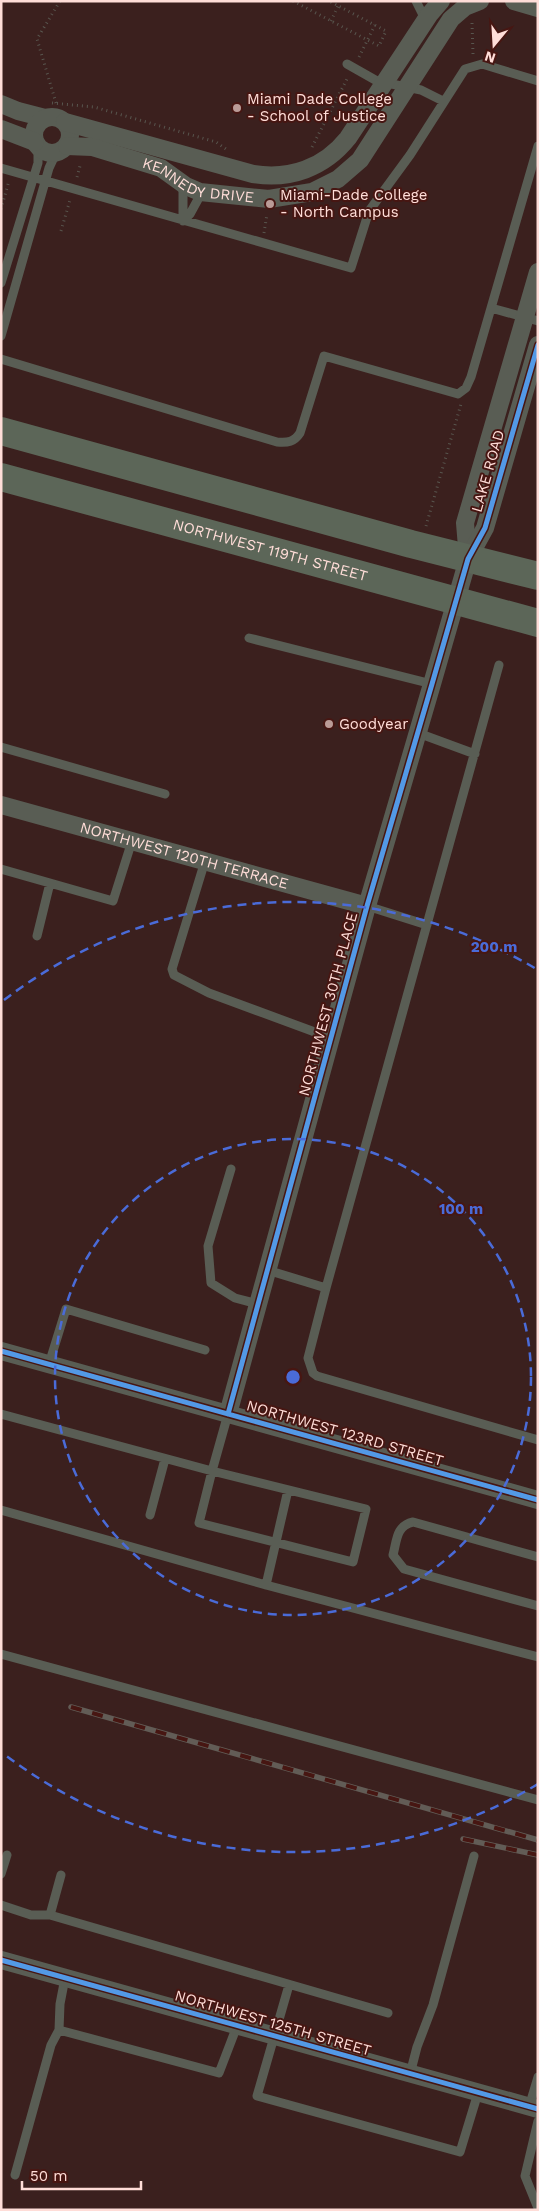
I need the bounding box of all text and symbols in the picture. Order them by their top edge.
north arrow [469,20,519,70]
text: N [483,48,497,67]
place label: Miami Dade College - School of Justice [247,90,392,125]
marker: Miami Dade College - School of Justice [231,102,243,114]
street label: KENNEDY DRIVE [140,154,255,206]
place label: Miami-Dade College - North Campus [280,186,427,221]
marker: Miami-Dade College - North Campus [264,198,276,210]
street label: LAKE ROAD [468,428,508,514]
street label: NORTHWEST 119TH STREET [171,515,370,585]
place label: Goodyear [339,715,408,733]
marker: Goodyear [323,718,335,730]
street label: NORTHWEST 120TH TERRACE [78,818,290,893]
street label: NORTHWEST 30TH PLACE [295,910,361,1098]
text: 200 m [471,938,517,956]
text: 100 m [439,1200,483,1218]
centre of rings [284,1368,302,1386]
street label: NORTHWEST 123RD STREET [244,1396,446,1470]
street label: NORTHWEST 125TH STREET [173,1986,373,2060]
scale bar [22,2158,141,2190]
text: 50 m [30,2167,67,2185]

